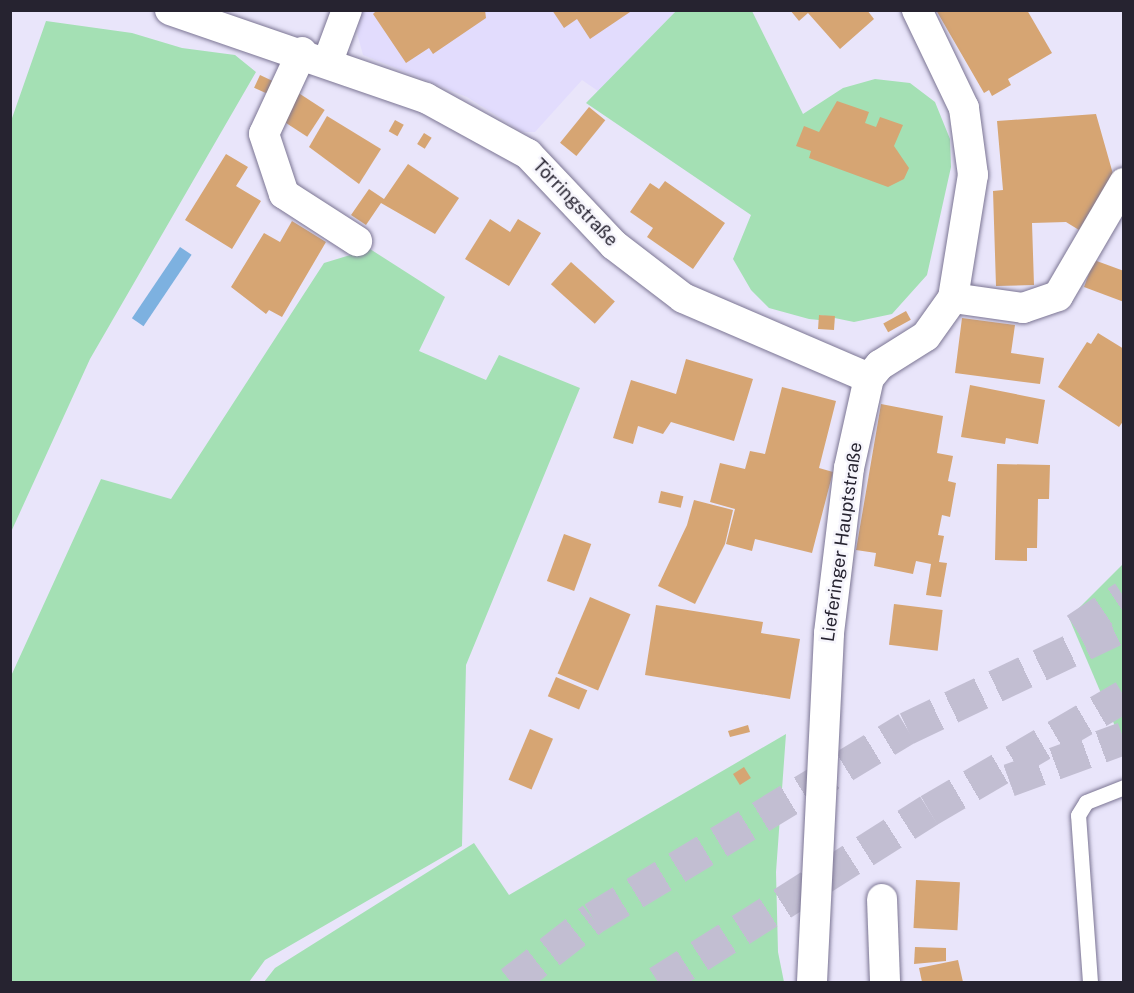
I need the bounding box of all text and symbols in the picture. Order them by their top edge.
street label: Törringstraße [528,155,622,251]
street label: Lieferinger Hauptstraße [817,441,867,643]

